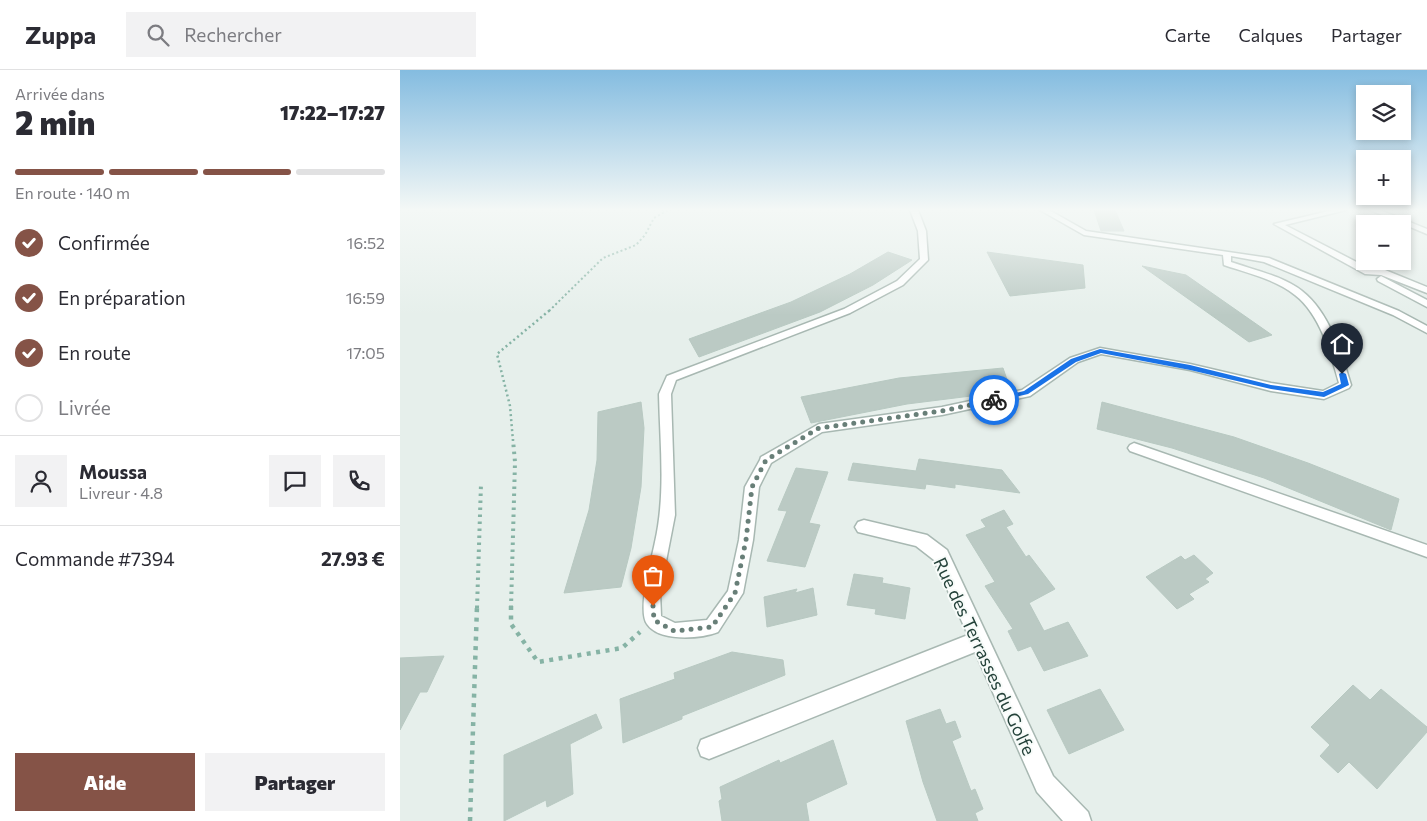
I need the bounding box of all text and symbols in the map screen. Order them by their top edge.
search box [126,12,476,57]
text: Zuppa [25,20,96,49]
icon: search [144,21,172,49]
text: Rechercher [184,23,282,46]
text: Carte [1165,24,1210,46]
text: Calques [1238,24,1303,46]
text: Partager [1331,24,1402,46]
text: Arrivée dans [15,84,105,103]
map controls [1356,85,1411,270]
button: layers [1356,85,1411,140]
text: 17:22–17:27 [280,101,385,124]
text: 2 min [15,102,95,142]
button: + [1356,150,1411,205]
text: En route · 140 m [15,183,130,202]
button: − [1356,215,1411,270]
icon: check [15,229,43,257]
text: Confirmée [58,231,150,254]
text: 16:52 [347,233,385,252]
icon: check [15,284,43,312]
text: En préparation [58,286,186,309]
text: 16:59 [346,288,385,307]
pin [1321,323,1363,374]
icon: home [1328,330,1356,358]
icon: check [15,339,43,367]
text: En route [58,341,131,364]
text: 17:05 [346,343,385,362]
courier [969,375,1019,425]
icon: bike [980,386,1008,414]
text: Livrée [58,396,111,419]
button: person [15,455,67,507]
button: chat [269,455,321,507]
button: phone [333,455,385,507]
text: Moussa [79,460,147,483]
text: Livreur · 4.8 [79,483,163,502]
text: Commande #7394 [15,547,175,570]
text: 27.93 € [321,547,385,570]
street label: Rue des Terrasses du Golfe [929,554,1041,758]
pin [632,555,674,606]
icon: bag [639,562,667,590]
button: Aide [15,753,195,811]
button: Partager [205,753,385,811]

